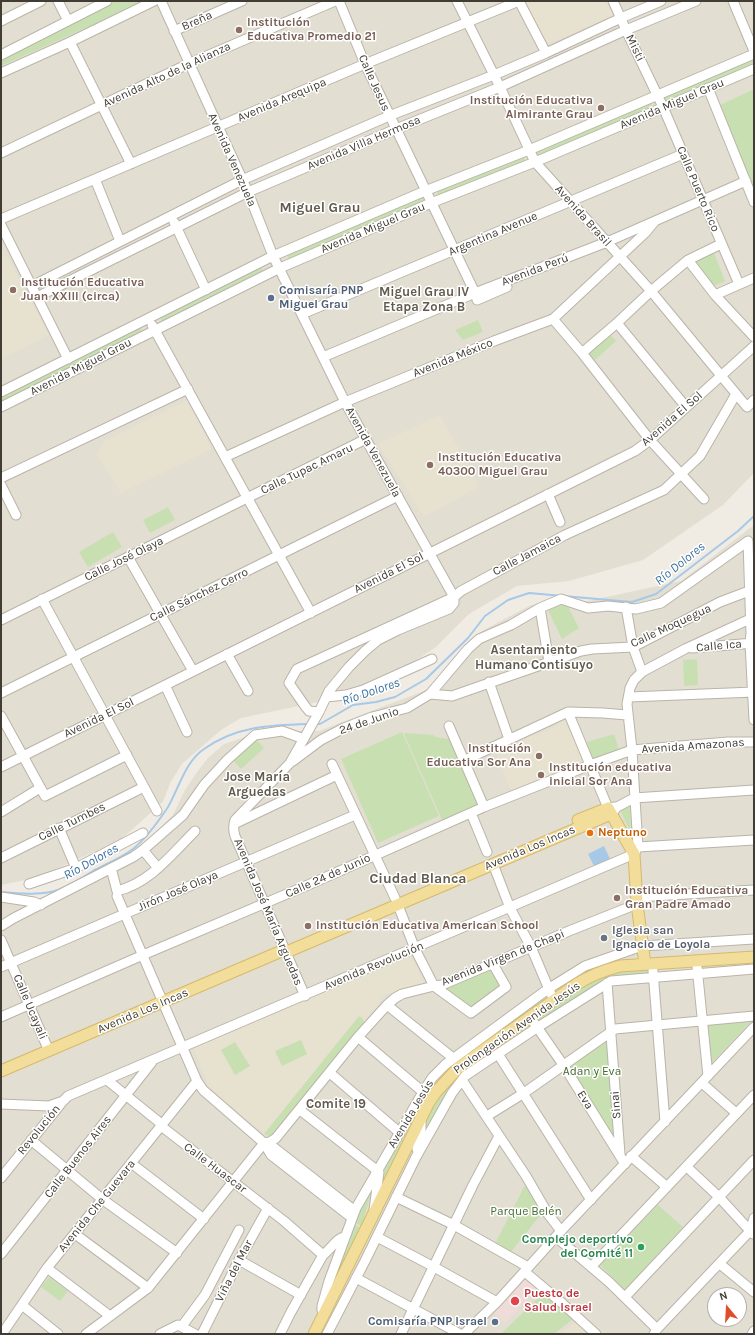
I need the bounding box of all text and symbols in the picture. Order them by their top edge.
street label: Breña [180,8,214,34]
place label: Institución Educativa Promedio 21 [247,16,376,44]
marker: Institución Educativa Promedio 21 [234,25,244,35]
street label: Misti [622,32,648,64]
street label: Avenida Alto de la Alianza [101,39,233,111]
street label: Calle Jesus [355,52,393,114]
street label: Avenida Arequipa [235,75,329,125]
street label: Avenida Miguel Grau [618,75,726,133]
place label: Institución Educativa Almirante Grau [470,94,593,122]
marker: Institución Educativa Almirante Grau [596,103,606,113]
street label: Avenida Venezuela [205,111,259,209]
street label: Avenida Villa Hermosa [305,113,423,173]
street label: Calle Puerto Rico [673,144,723,234]
street label: Avenida Brasil [552,182,614,250]
street label: Avenida Miguel Grau [319,199,427,257]
district label: Miguel Grau [280,200,360,216]
street label: Argentina Avenue [446,209,540,259]
street label: Avenida Perú [499,251,571,289]
place label: Institución Educativa Juan XXIII (circa) [21,276,144,304]
place label: Comisaría PNP Miguel Grau [279,284,363,312]
district label: Miguel Grau IV Etapa Zona B [379,284,469,315]
marker: Institución Educativa Juan XXIII (circa) [8,285,18,295]
marker: Comisaría PNP Miguel Grau [266,293,276,303]
street label: Avenida Miguel Grau [28,335,134,399]
street label: Avenida México [411,335,495,381]
street label: Avenida El Sol [638,389,706,449]
street label: Avenida Venezuela [342,404,404,500]
street label: Calle Tupac Amaru [258,440,356,498]
place label: Institución Educativa 40300 Miguel Grau [438,451,561,479]
marker: Institución Educativa 40300 Miguel Grau [425,460,435,470]
street label: Calle Jamaica [490,531,564,579]
street label: Calle José Olaya [82,534,166,584]
water label: Río Dolores [652,539,708,589]
street label: Avenida El Sol [352,549,426,597]
street label: Calle Sánchez Cerro [147,565,251,625]
street label: Calle Moquegua [628,601,714,651]
street label: Calle Ica [696,637,742,655]
district label: Asentamiento Humano Contisuyo [475,642,593,673]
water label: Río Dolores [340,675,402,709]
street label: Avenida El Sol [62,695,136,741]
street label: 24 de Junio [337,704,401,738]
street label: Avenida Amazonas [641,735,745,757]
place label: Institución Educativa Sor Ana [427,742,531,770]
marker: Institución Educativa Sor Ana [534,751,544,761]
place label: Institución educativa inicial Sor Ana [549,761,672,789]
district label: Jose María Arguedas [224,769,290,800]
marker: Institución educativa inicial Sor Ana [536,770,546,780]
street label: Calle Tumbes [36,800,108,844]
street label: Avenida Los Incas [482,822,578,874]
place label: Neptuno [598,826,647,840]
marker: Neptuno [585,828,595,838]
street label: Avenida José María Arguedas [230,836,306,988]
water label: Río Dolores [61,841,121,883]
street label: Calle 24 de Junio [283,851,373,901]
street label: Jirón José Olaya [136,868,220,914]
district label: Ciudad Blanca [369,871,467,887]
place label: Institución Educativa Gran Padre Amado [625,884,748,912]
marker: Institución Educativa Gran Padre Amado [612,893,622,903]
place label: Institución Educativa American School [316,919,539,933]
marker: Institución Educativa American School [303,921,313,931]
place label: Iglesia san Ignacio de Loyola [612,924,710,952]
street label: Avenida Virgen de Chapi [439,927,567,989]
marker: Iglesia san Ignacio de Loyola [599,933,609,943]
street label: Avenida Revolución [322,939,426,993]
street label: Calle Ucayali [10,972,50,1042]
street label: Prolongación Avenida Jesús [451,979,583,1077]
street label: Avenida Los Incas [95,985,191,1037]
park label: Adan y Eva [563,1065,621,1079]
street label: Avenida Jesús [385,1077,437,1151]
street label: Eva [574,1088,596,1112]
street label: Sinai [608,1090,624,1120]
district label: Comite 19 [306,1096,366,1112]
street label: Revolución [14,1102,64,1158]
street label: Calle Buenos Aires [41,1113,115,1201]
street label: Calle Huascar [181,1140,249,1196]
street label: Avenida Che Guevara [55,1157,139,1255]
park label: Parque Belén [490,1205,562,1219]
place label: Complejo deportivo del Comité 11 [522,1233,633,1261]
street label: Viña del Mar [212,1238,256,1304]
marker: Complejo deportivo del Comité 11 [636,1242,646,1252]
place label: Puesto de Salud Israel [524,1287,592,1315]
north arrow [707,1287,747,1327]
text: N [718,1289,729,1303]
marker: Puesto de Salud Israel [509,1295,521,1307]
place label: Comisaría PNP Israel [368,1315,487,1329]
marker: Comisaría PNP Israel [490,1317,500,1327]

